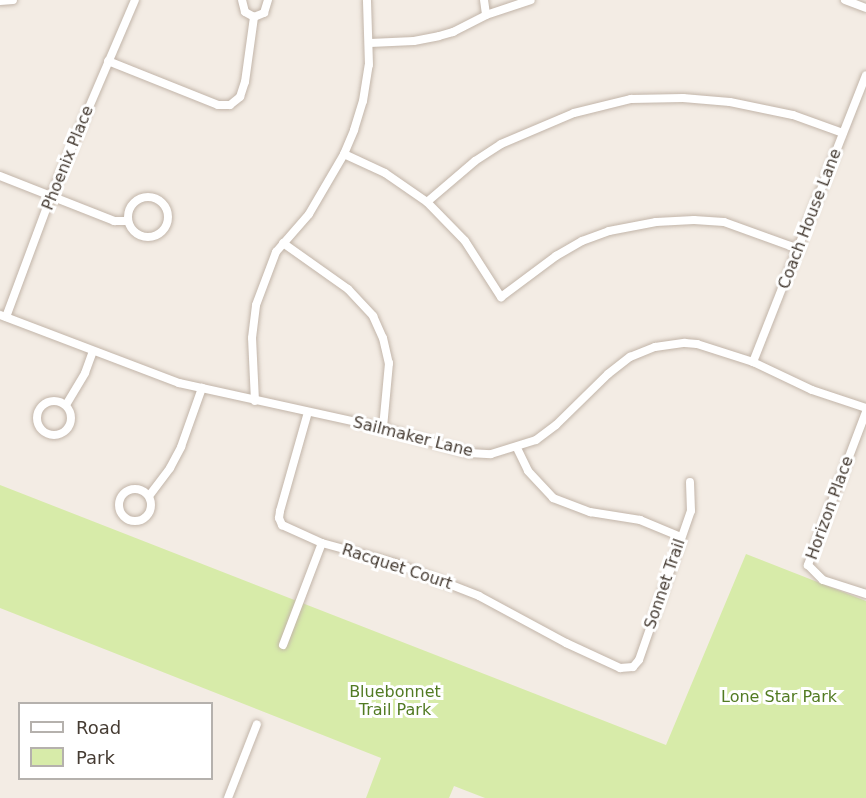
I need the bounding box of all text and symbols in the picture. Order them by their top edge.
street label: Phoenix Place [38,103,98,213]
street label: Coach House Lane [774,146,846,292]
street label: Sailmaker Lane [351,413,475,461]
street label: Horizon Place [802,454,858,562]
street label: Sonnet Trail [641,536,689,632]
street label: Racquet Court [339,540,455,594]
park label: Bluebonnet Trail Park [349,682,441,720]
park label: Lone Star Park [721,687,837,707]
legend [18,702,213,780]
text: Road [76,717,121,738]
text: Park [76,747,115,768]

